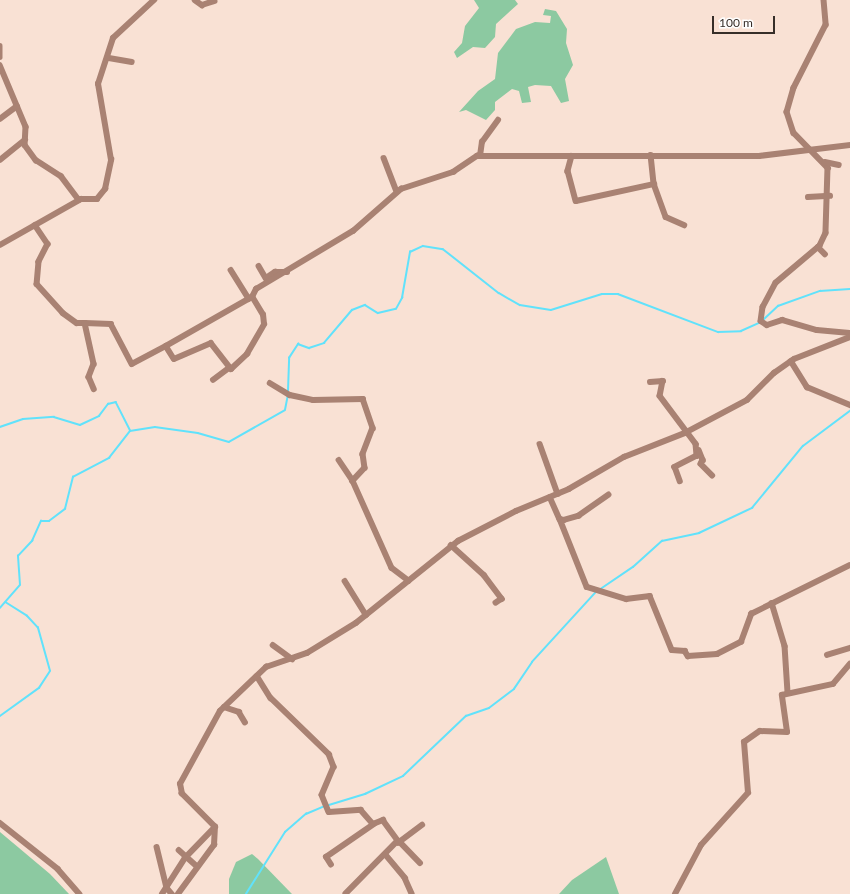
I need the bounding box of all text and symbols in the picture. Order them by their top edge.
scale bar [714,8,777,34]
text: 100 m [719,15,753,30]

